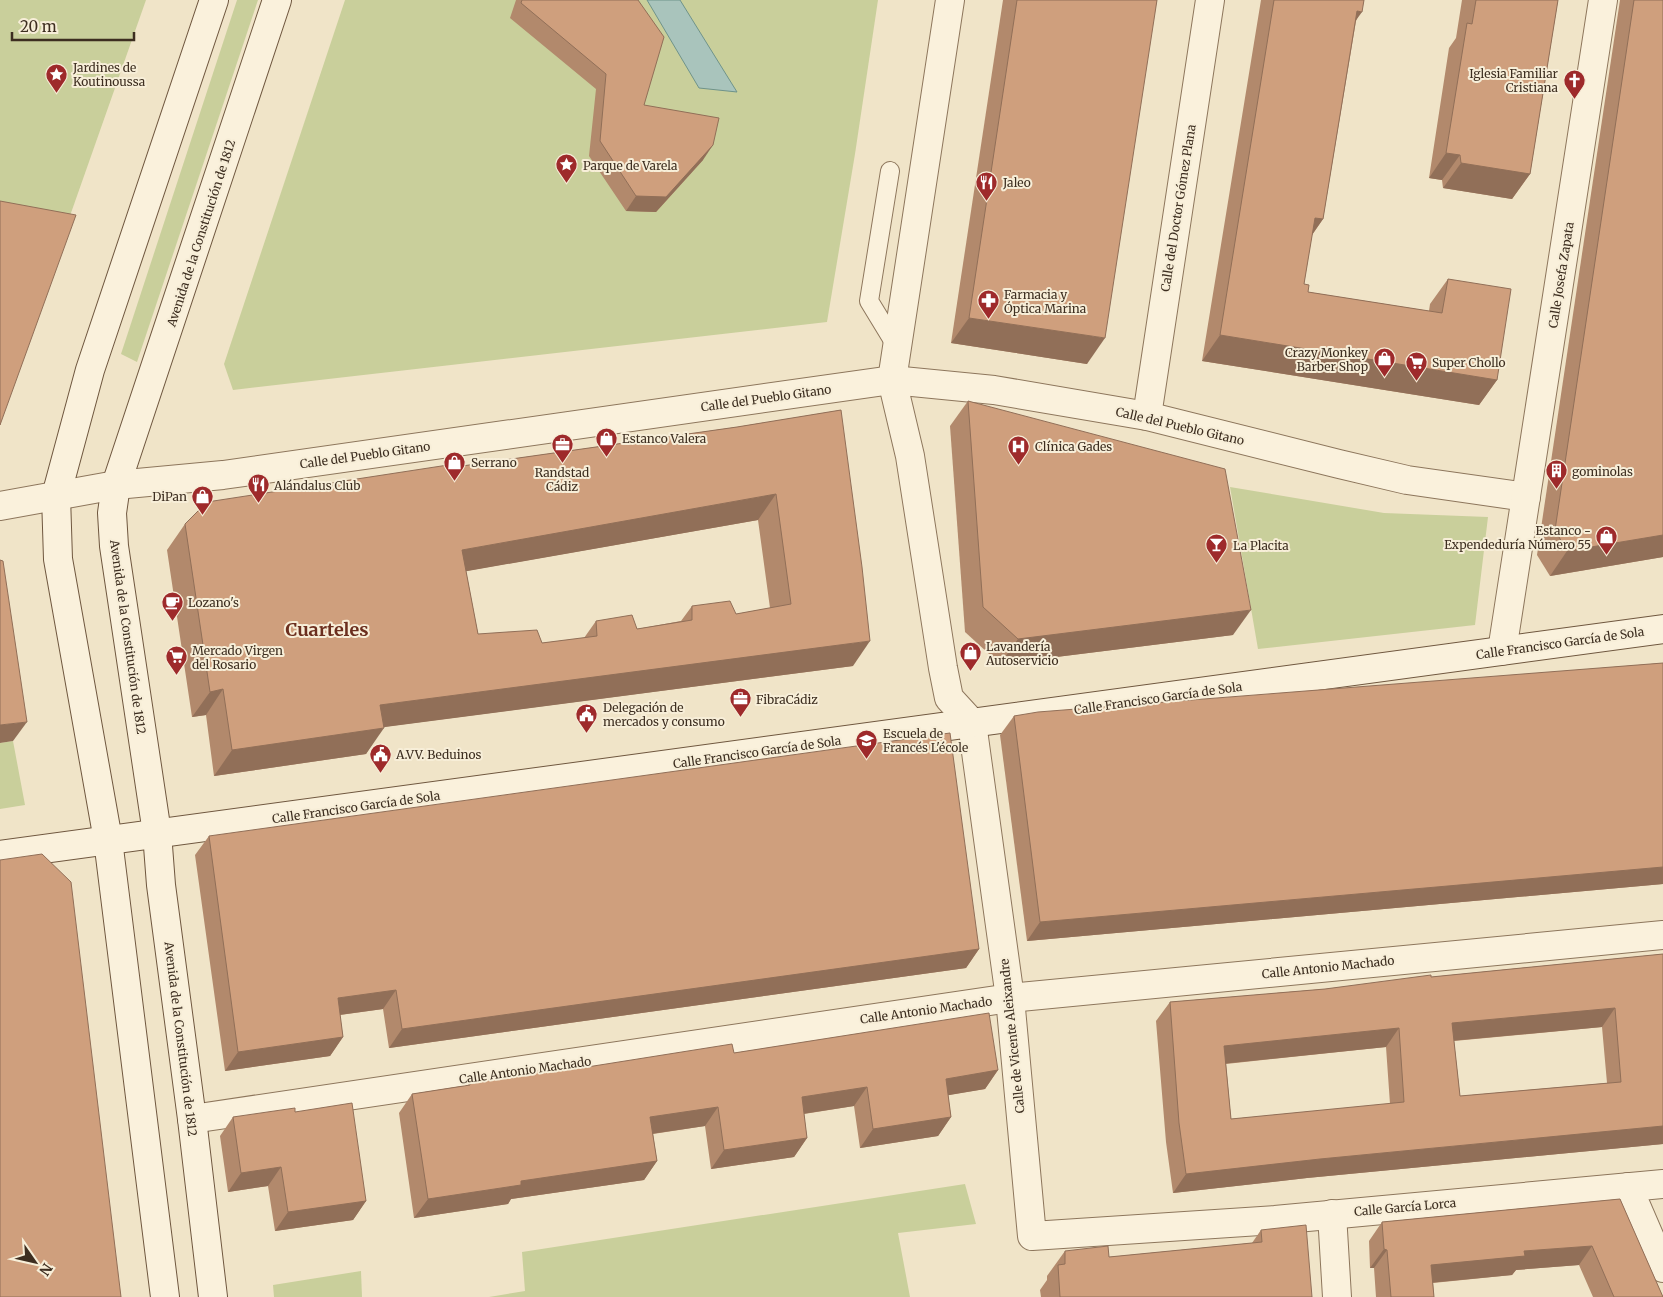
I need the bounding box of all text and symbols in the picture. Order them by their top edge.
scale bar [12,10,135,42]
text: 20 m [20,17,57,36]
place label: Jardines de Koutinoussa [72,60,146,89]
place icon: Jardines de Koutinoussa [45,62,69,93]
place label: Iglesia Familiar Cristiana [1469,66,1559,95]
church icon: Iglesia Familiar Cristiana [1562,68,1586,99]
street label: Calle del Doctor Gómez Plana [1157,123,1199,293]
street label: Avenida de la Constitución de 1812 [163,137,238,329]
place icon: Parque de Varela [555,153,579,184]
place label: Parque de Varela [583,158,678,173]
restaurant icon: Jaleo [975,170,999,201]
place label: Jaleo [1002,175,1031,190]
street label: Calle Josefa Zapata [1545,220,1577,329]
place label: Farmacia y Óptica Marina [1004,287,1087,316]
pharmacy icon: Farmacia y Óptica Marina [976,289,1000,320]
place label: Crazy Monkey Barber Shop [1285,345,1368,374]
shop icon: Crazy Monkey Barber Shop [1372,347,1396,378]
supermarket icon: Super Chollo [1404,350,1428,381]
place label: Super Chollo [1432,355,1506,370]
street label: Calle del Pueblo Gitano [700,381,832,415]
street label: Calle del Pueblo Gitano [1114,404,1246,448]
shop icon: Estanco Valera [594,426,618,457]
place label: Estanco Valera [622,431,707,446]
office icon: Randstad Cádiz [550,433,574,464]
hospital icon: Clínica Gades [1007,434,1031,465]
street label: Calle del Pueblo Gitano [299,438,431,472]
place label: Clínica Gades [1035,439,1112,454]
shop icon: Serrano [443,450,467,481]
place label: Serrano [471,455,517,470]
building icon: gominolas [1544,459,1568,490]
place label: gominolas [1572,464,1633,479]
place label: Randstad Cádiz [535,465,589,494]
restaurant icon: Alándalus Club [246,473,270,504]
place label: Alándalus Club [273,478,360,493]
shop icon: DiPan [191,484,215,515]
place label: DiPan [152,489,187,504]
place label: Estanco - Expendeduría Número 55 [1444,523,1591,552]
shop icon: Estanco - Expendeduría Número 55 [1595,525,1619,556]
bar icon: La Placita [1205,533,1229,564]
street label: Avenida de la Constitución de 1812 [107,538,149,735]
place label: La Placita [1233,538,1289,553]
cafe icon: Lozano's [160,590,184,621]
place label: Lozano's [188,595,239,610]
district label: Cuarteles [285,618,369,641]
street label: Calle Francisco García de Sola [1475,624,1645,662]
place label: Lavandería Autoservicio [985,639,1058,668]
shop icon: Lavandería Autoservicio [958,641,982,672]
place label: Mercado Virgen del Rosario [192,643,283,672]
supermarket icon: Mercado Virgen del Rosario [164,645,188,676]
street label: Calle Francisco García de Sola [1073,679,1243,717]
office icon: FibraCádiz [728,687,752,718]
place label: FibraCádiz [756,692,818,707]
place label: Delegación de mercados y consumo [603,700,725,729]
public building icon: Delegación de mercados y consumo [575,702,599,733]
place label: Escuela de Francés L'école [883,726,968,755]
school or university icon: Escuela de Francés L'école [855,728,879,759]
street label: Calle Francisco García de Sola [672,733,842,771]
public building icon: A.VV. Beduinos [368,742,392,773]
place label: A.VV. Beduinos [395,747,481,762]
street label: Calle Francisco García de Sola [271,788,441,826]
street label: Avenida de la Constitución de 1812 [161,940,200,1137]
street label: Calle Antonio Machado [1261,953,1395,981]
street label: Calle de Vicente Aleixandre [996,958,1028,1114]
street label: Calle Antonio Machado [859,993,993,1027]
street label: Calle Antonio Machado [458,1053,592,1087]
street label: Calle García Lorca [1353,1195,1457,1219]
north arrow [10,1237,60,1287]
text: N [35,1260,56,1279]

